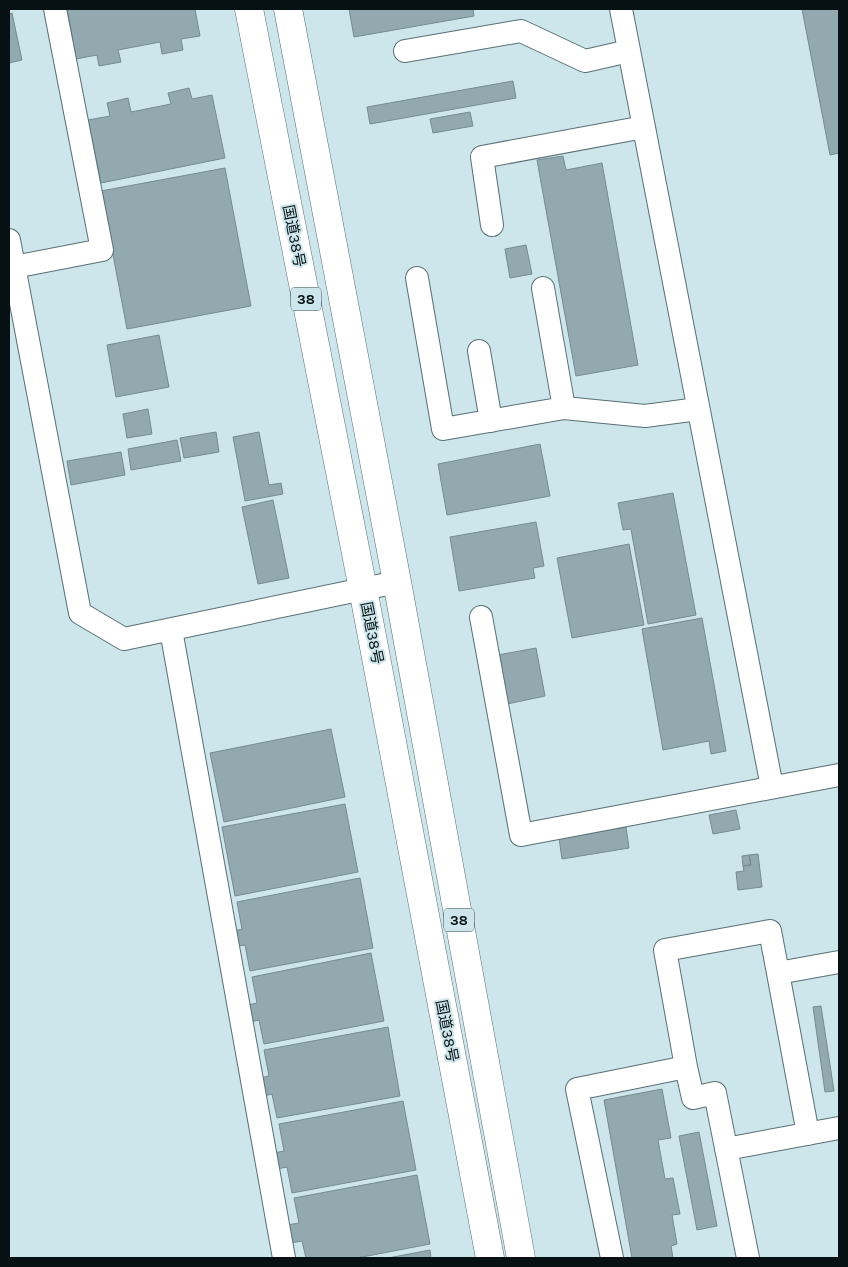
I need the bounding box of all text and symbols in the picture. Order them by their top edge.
street label: 国道38号 [279,203,309,269]
road number: 38 [291,288,321,310]
street label: 国道38号 [357,600,387,666]
road number: 38 [444,908,474,932]
street label: 国道38号 [432,998,462,1064]

